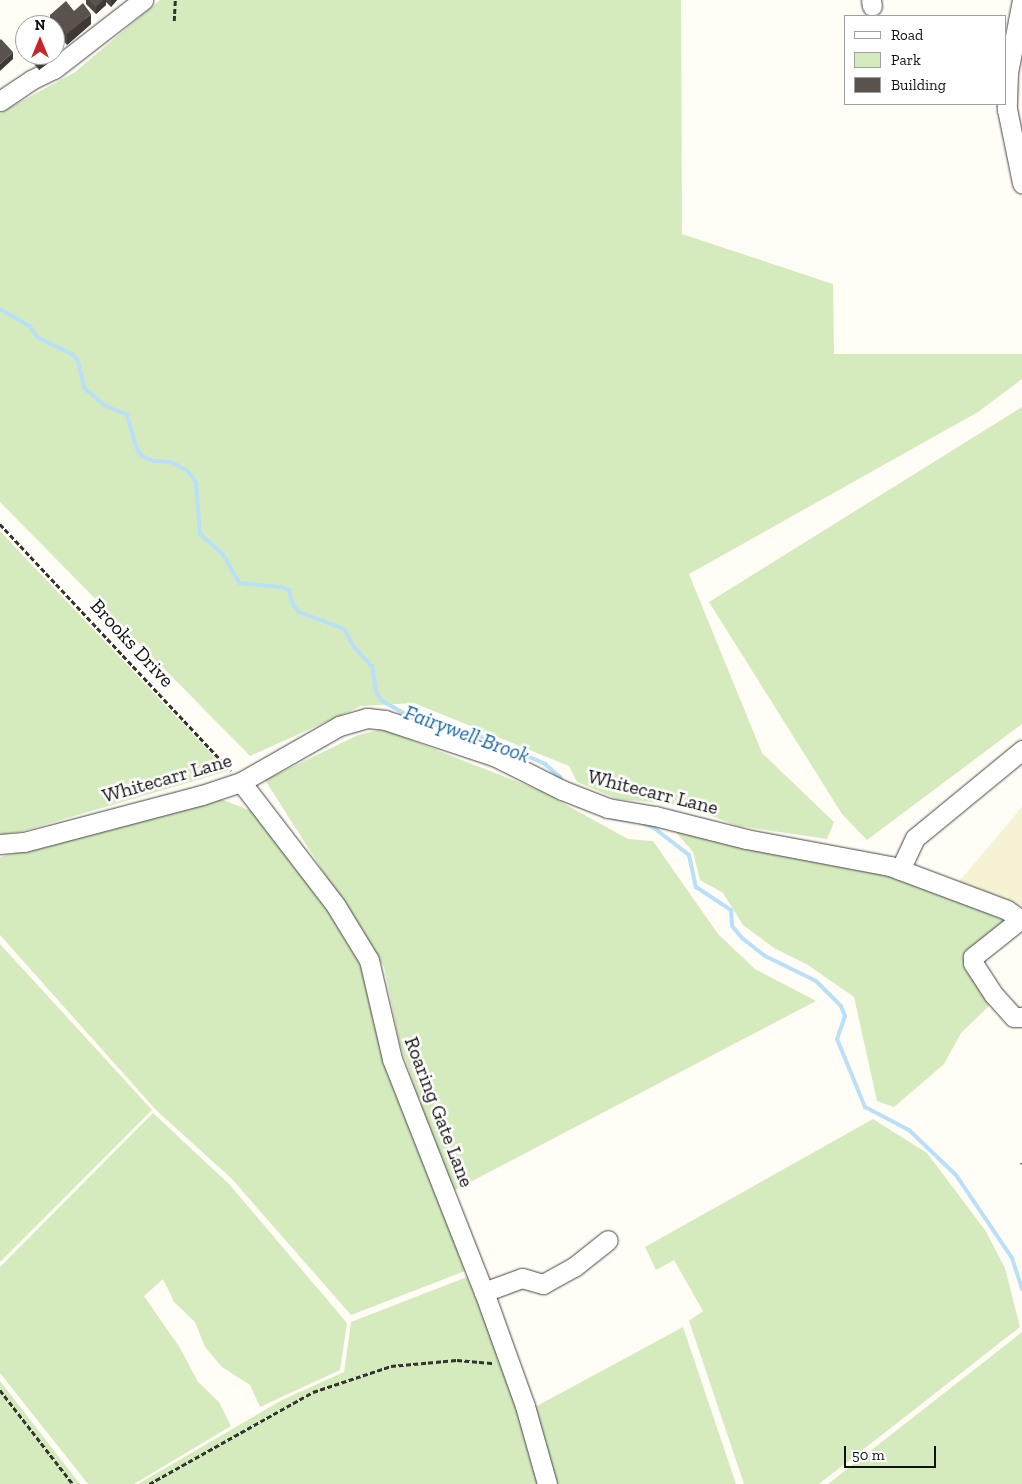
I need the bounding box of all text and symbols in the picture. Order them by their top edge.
north arrow [15,15,65,65]
legend [844,15,1007,105]
text: N [35,17,45,34]
text: Road [891,26,923,44]
text: Park [891,51,921,69]
text: Building [891,76,946,94]
street label: Brooks Drive [85,594,179,692]
water label: Fairywell Brook [401,700,533,768]
street label: Whitecarr Lane [99,748,235,808]
street label: Whitecarr Lane [585,764,721,820]
street label: Roaring Gate Lane [399,1033,479,1191]
scale bar [847,1436,940,1468]
text: 50 m [852,1446,885,1464]

